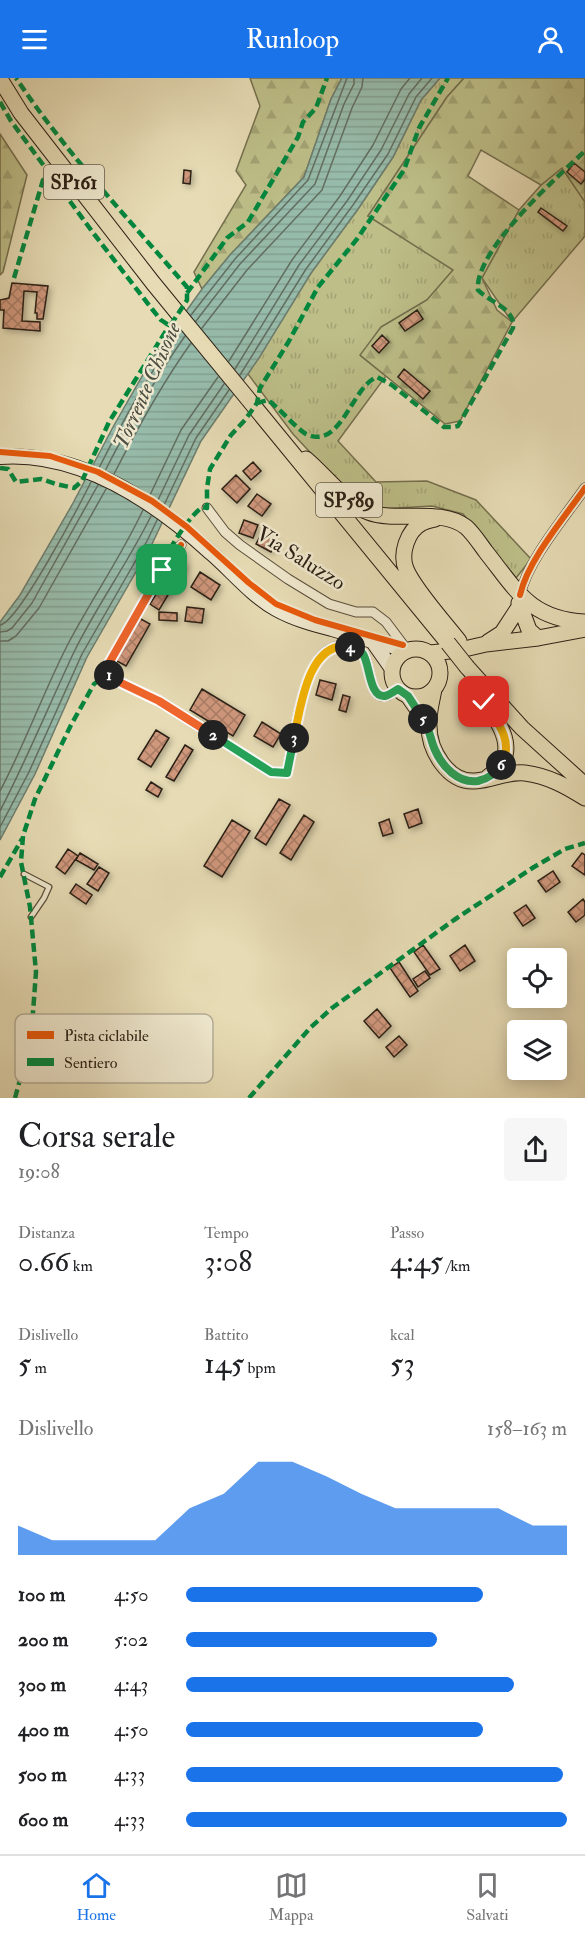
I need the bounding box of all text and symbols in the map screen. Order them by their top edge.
icon: menu [18,23,51,56]
text: Runloop [246,23,339,56]
icon: person [534,23,567,56]
road number: SP161 [44,165,104,199]
water label: Torrente Chisone [107,317,188,453]
road number: SP589 [316,483,382,517]
street label: Via Saluzzo [251,520,350,596]
pin [136,544,187,595]
icon: arrive [145,553,178,586]
pin: 4 [335,632,365,662]
text: 4 [346,637,354,657]
pin: 1 [94,660,124,690]
text: 1 [106,665,112,685]
pin [458,676,509,727]
icon: check [467,685,500,718]
pin: 5 [408,704,438,734]
text: 5 [419,709,427,729]
pin: 2 [198,720,228,750]
pin: 3 [279,723,309,753]
text: 2 [209,725,217,745]
text: 3 [291,728,297,748]
pin: 6 [486,750,516,780]
text: 6 [497,755,505,775]
map controls [507,948,567,1080]
button: locate [507,948,567,1008]
legend [15,1014,213,1083]
button: layers [507,1020,567,1080]
text: Pista ciclabile [64,1026,149,1046]
text: Sentiero [64,1053,118,1073]
text: Corsa serale [18,1116,175,1157]
button: share [504,1118,567,1181]
text: 19:08 [18,1159,60,1184]
text: Distanza [18,1223,75,1243]
text: Tempo [204,1223,249,1243]
text: Passo [390,1223,424,1243]
text: 0.66 [18,1243,69,1280]
text: 3:08 [204,1243,252,1280]
text: 4:45 [390,1243,443,1280]
text: km [69,1256,93,1276]
text: /km [443,1256,471,1276]
text: Dislivello [18,1325,78,1345]
text: Battito [204,1325,248,1345]
text: kcal [390,1325,415,1345]
text: 5 [18,1345,31,1382]
text: 145 [204,1345,244,1382]
text: 53 [390,1345,415,1382]
text: m [31,1358,47,1378]
text: bpm [244,1358,276,1378]
text: Dislivello [18,1416,93,1441]
text: 158–163 m [487,1416,567,1441]
text: 100 m [18,1582,65,1607]
text: 4:50 [114,1582,149,1607]
text: 200 m [18,1627,68,1652]
text: 5:02 [114,1627,148,1652]
text: 300 m [18,1672,66,1697]
text: 4:43 [114,1672,148,1697]
text: 400 m [18,1717,69,1742]
text: 4:50 [114,1717,149,1742]
text: 500 m [18,1762,67,1787]
text: 4:33 [114,1762,145,1787]
text: 600 m [18,1807,68,1832]
text: 4:33 [114,1807,145,1832]
tab: Home [76,1869,116,1925]
tab: Mappa [269,1869,314,1925]
tab: Salvati [466,1869,509,1925]

